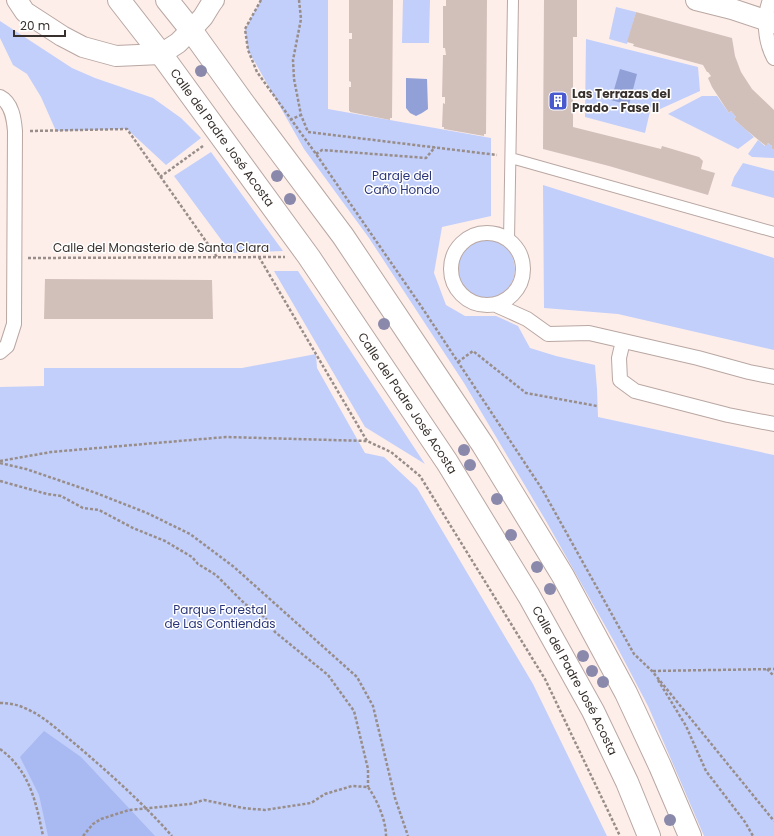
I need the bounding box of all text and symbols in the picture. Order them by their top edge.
scale bar [14,12,65,38]
text: 20 m [20,17,50,34]
street label: Calle del Padre José Acosta [166,65,278,210]
place label: Las Terrazas del Prado - Fase II [572,85,670,116]
building icon: Las Terrazas del Prado - Fase II [547,90,569,112]
park label: Paraje del Caño Hondo [364,167,440,198]
street label: Calle del Monasterio de Santa Clara [53,239,269,256]
street label: Calle del Padre José Acosta [354,329,461,477]
park label: Parque Forestal de Las Contiendas [164,601,276,632]
street label: Calle del Padre José Acosta [528,603,622,758]

